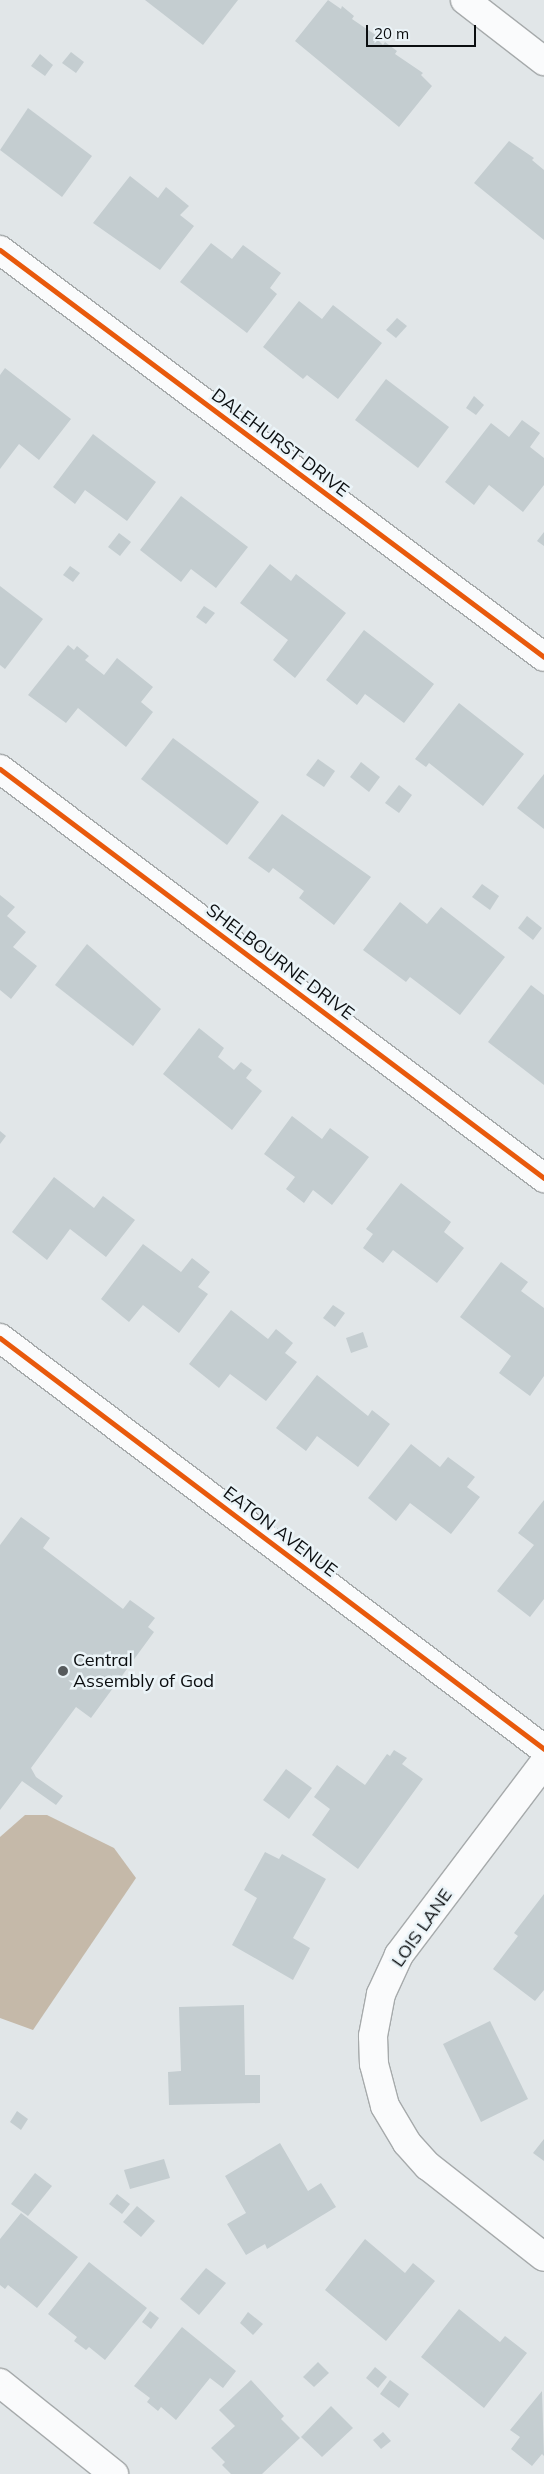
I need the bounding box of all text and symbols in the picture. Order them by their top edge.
scale bar [369,15,479,47]
text: 20 m [374,24,409,43]
street label: DALEHURST DRIVE [207,384,353,502]
street label: SHELBOURNE DRIVE [202,899,358,1025]
street label: EATON AVENUE [219,1482,341,1582]
place label: Central Assembly of God [73,1650,214,1692]
marker: Central Assembly of God [57,1665,69,1677]
street label: LOIS LANE [387,1885,457,1971]

